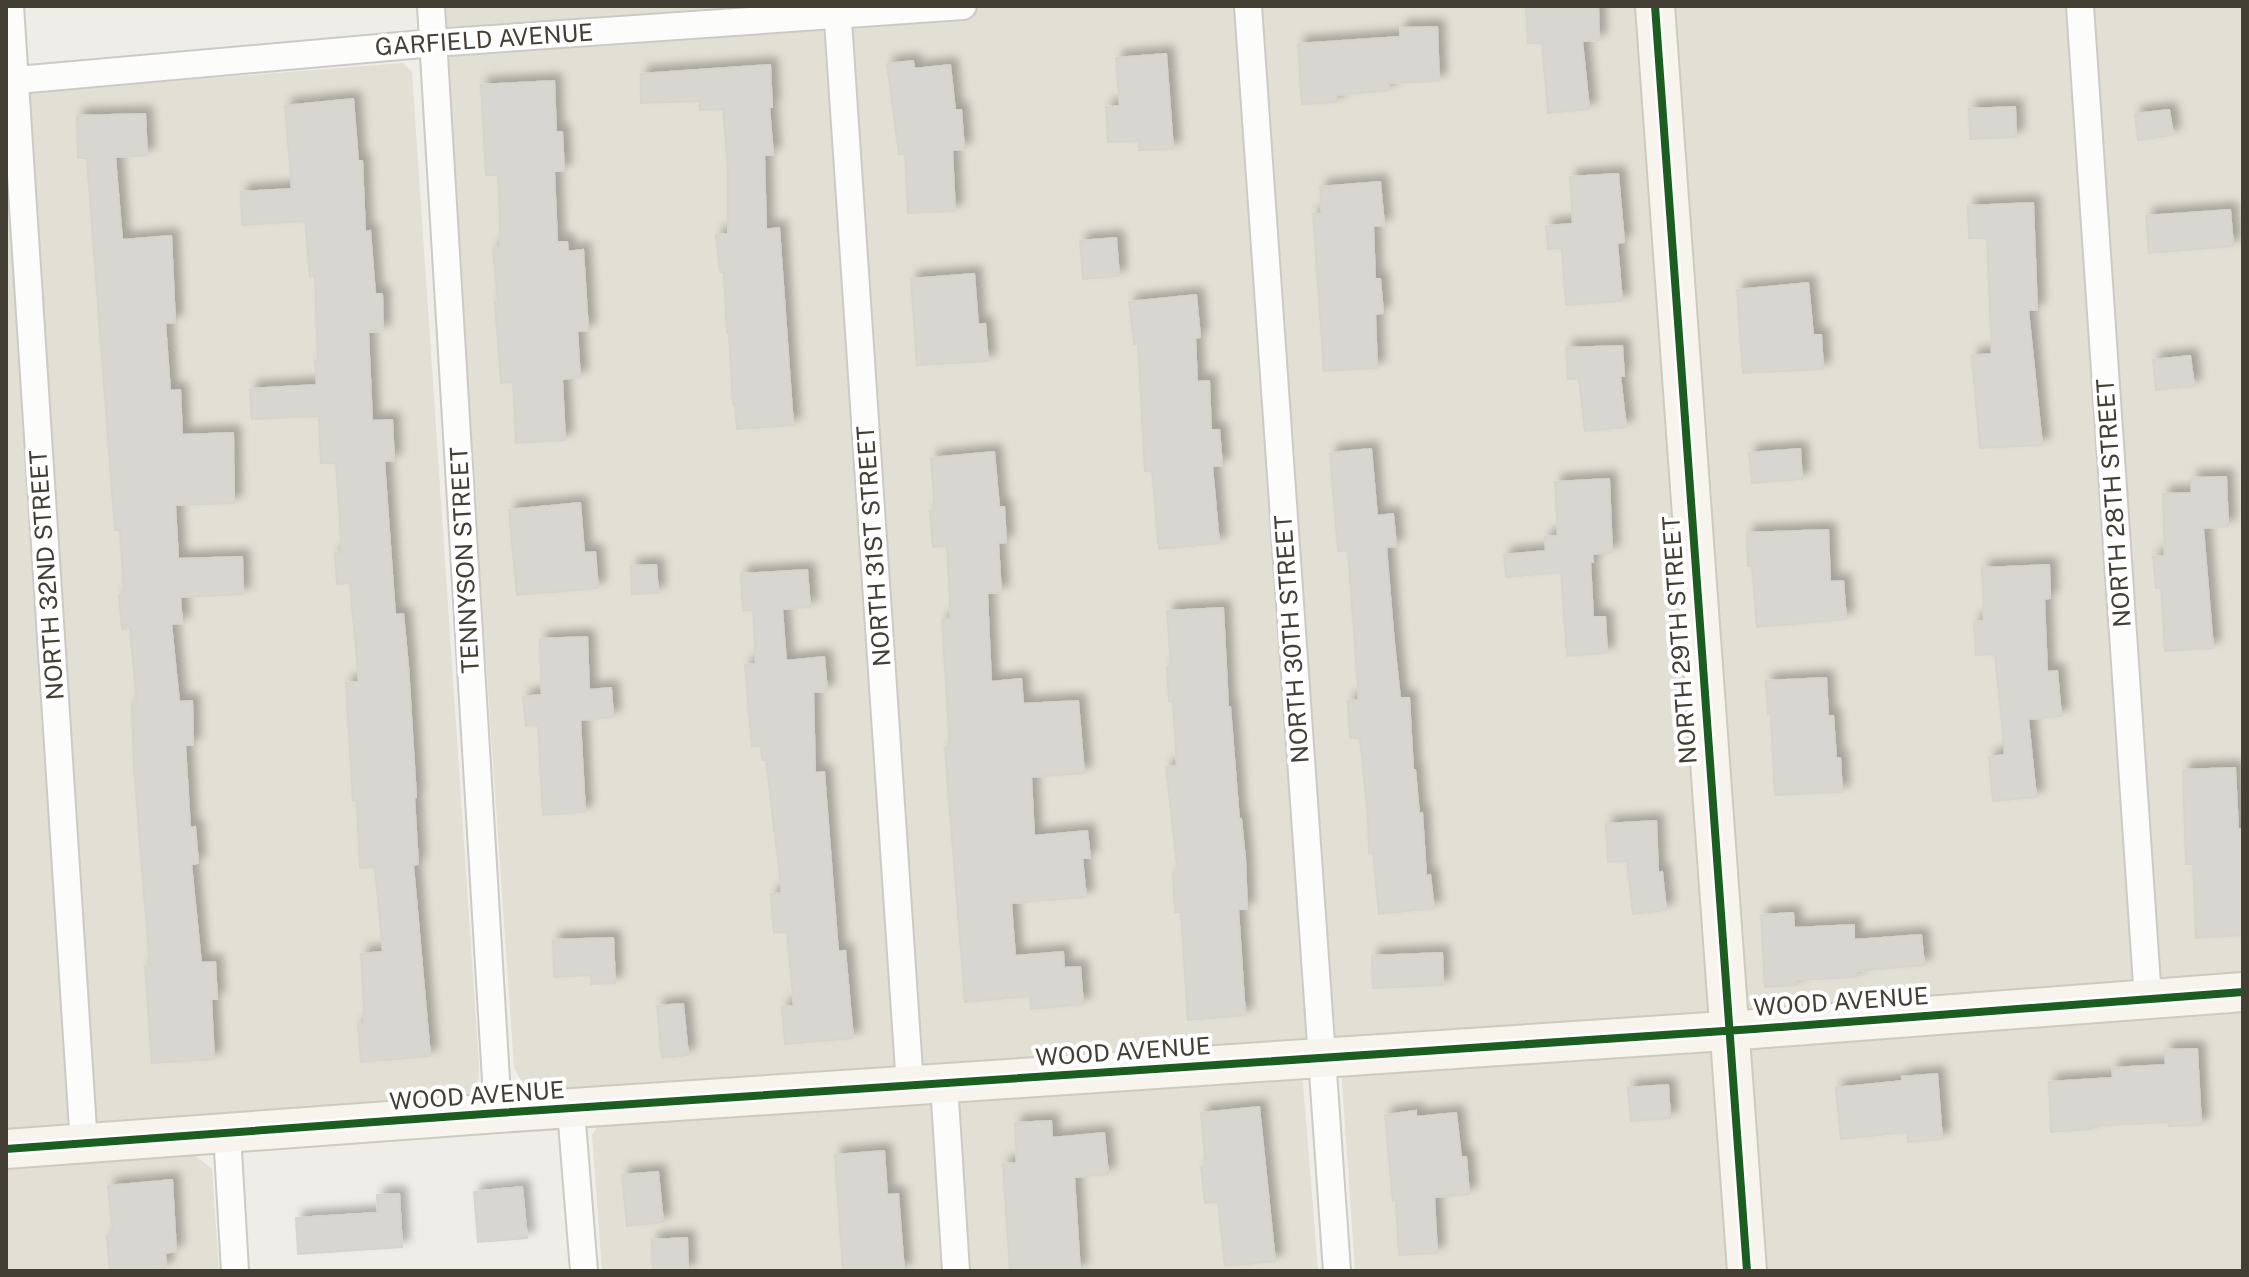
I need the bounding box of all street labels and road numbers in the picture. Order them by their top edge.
street label: GARFIELD AVENUE [374,17,594,61]
street label: NORTH 28TH STREET [2090,378,2136,628]
street label: NORTH 31ST STREET [851,425,895,668]
street label: TENNYSON STREET [444,446,484,674]
street label: NORTH 32ND STREET [23,449,69,701]
street label: NORTH 30TH STREET [1268,514,1314,764]
street label: NORTH 29TH STREET [1656,515,1702,765]
street label: WOOD AVENUE [1753,981,1929,1021]
street label: WOOD AVENUE [1035,1031,1211,1071]
street label: WOOD AVENUE [389,1075,565,1115]

